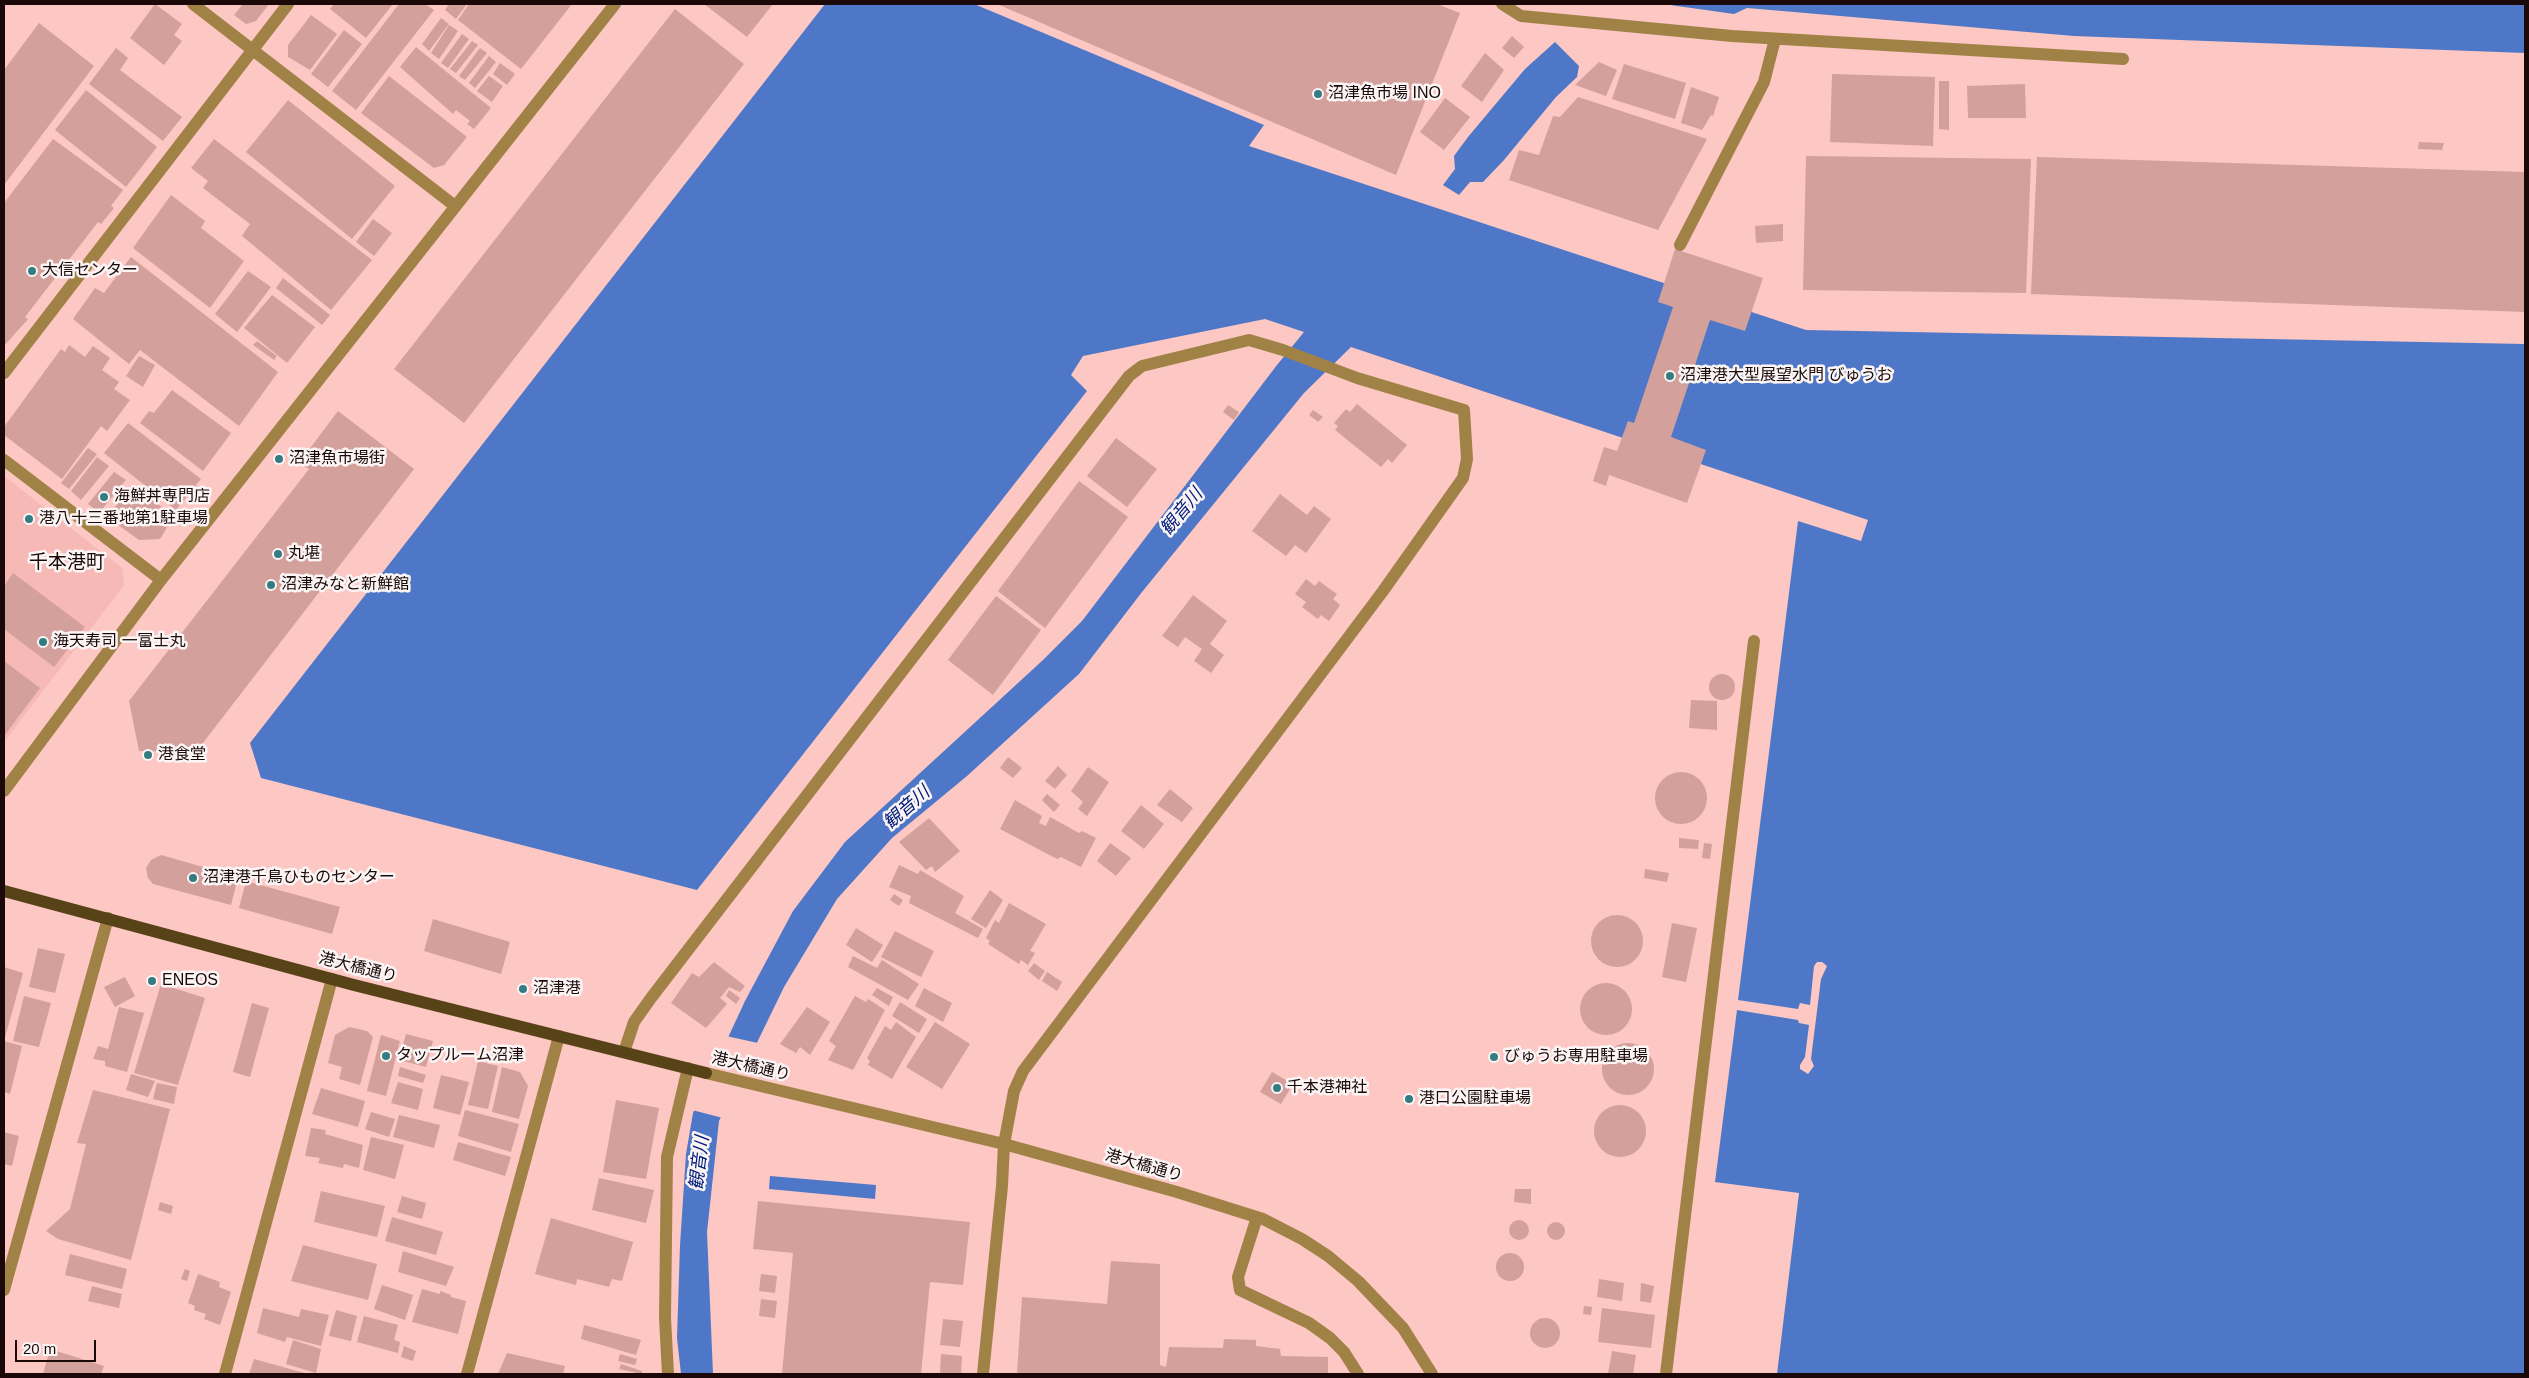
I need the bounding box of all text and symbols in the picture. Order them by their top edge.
place label: 沼津魚市場 INO [1328,84,1441,104]
marker: 沼津魚市場 INO [1312,88,1324,100]
place label: 大信センター [42,261,138,281]
marker: 大信センター [26,265,38,277]
place label: 沼津港大型展望水門 びゅうお [1680,366,1892,386]
marker: 沼津港大型展望水門 びゅうお [1664,370,1676,382]
place label: 沼津魚市場街 [289,449,385,469]
marker: 沼津魚市場街 [273,453,285,465]
water label: 観音川 [1156,484,1208,540]
place label: 海鮮丼専門店 [114,487,210,507]
marker: 海鮮丼専門店 [98,491,110,503]
place label: 港八十三番地第1駐車場 [39,509,208,529]
marker: 港八十三番地第1駐車場 [23,513,35,525]
place label: 丸堪 [288,544,320,564]
marker: 丸堪 [272,548,284,560]
district label: 千本港町 [29,552,105,574]
place label: 沼津みなと新鮮館 [281,575,409,595]
marker: 沼津みなと新鮮館 [265,579,277,591]
place label: 海天寿司 一富士丸 [53,632,185,652]
marker: 海天寿司 一富士丸 [37,636,49,648]
place label: 港食堂 [158,745,206,765]
marker: 港食堂 [142,749,154,761]
water label: 観音川 [880,782,934,834]
place label: 沼津港千鳥ひものセンター [203,868,395,888]
marker: 沼津港千鳥ひものセンター [187,872,199,884]
street label: 港大橋通り [317,949,399,987]
place label: ENEOS [162,971,218,991]
marker: ENEOS [146,975,158,987]
place label: 沼津港 [533,979,581,999]
marker: 沼津港 [517,983,529,995]
place label: タップルーム沼津 [396,1046,524,1066]
place label: びゅうお専用駐車場 [1504,1047,1648,1067]
street label: 港大橋通り [710,1049,792,1085]
marker: タップルーム沼津 [380,1050,392,1062]
marker: びゅうお専用駐車場 [1488,1051,1500,1063]
place label: 千本港神社 [1287,1078,1367,1098]
marker: 千本港神社 [1271,1082,1283,1094]
place label: 港口公園駐車場 [1419,1089,1531,1109]
marker: 港口公園駐車場 [1403,1093,1415,1105]
water label: 観音川 [686,1135,714,1191]
street label: 港大橋通り [1103,1146,1185,1186]
scale bar [18,1330,99,1362]
text: 20 m [23,1340,56,1357]

